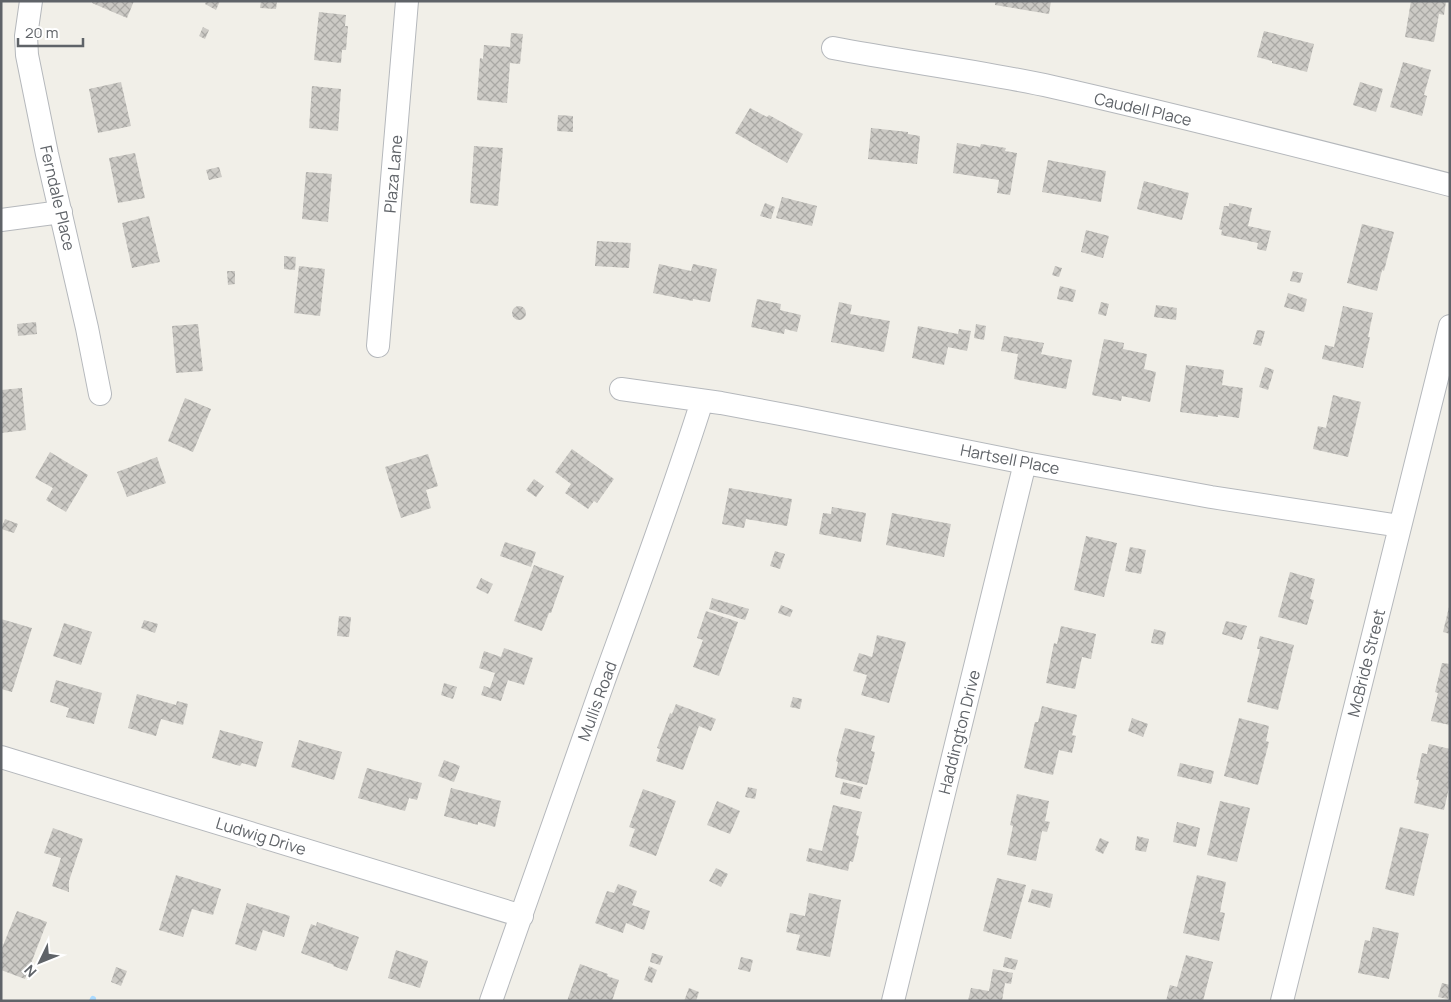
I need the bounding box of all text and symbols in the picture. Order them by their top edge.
scale bar [18,15,82,47]
text: 20 m [25,22,58,43]
street label: Caudell Place [1092,87,1194,131]
street label: Plaza Lane [379,134,407,214]
street label: Ferndale Place [35,143,81,253]
street label: Hartsell Place [958,439,1062,479]
street label: McBride Street [1342,607,1390,719]
street label: Mullis Road [572,658,622,744]
street label: Haddington Drive [933,668,985,796]
street label: Ludwig Drive [213,812,309,860]
north arrow [15,937,65,987]
text: N [20,961,41,981]

